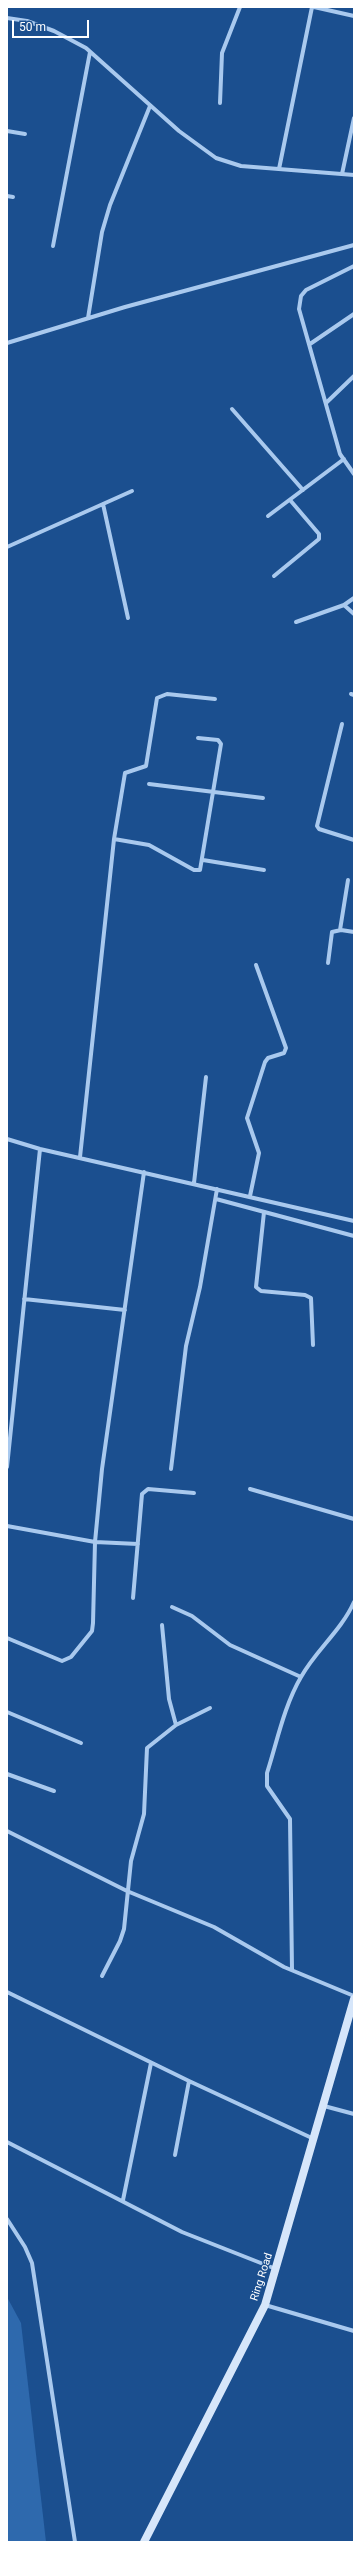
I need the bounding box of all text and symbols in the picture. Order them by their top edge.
scale bar [14,12,91,38]
text: 50 m [19,20,46,34]
street label: Ring Road [248,2251,276,2303]

